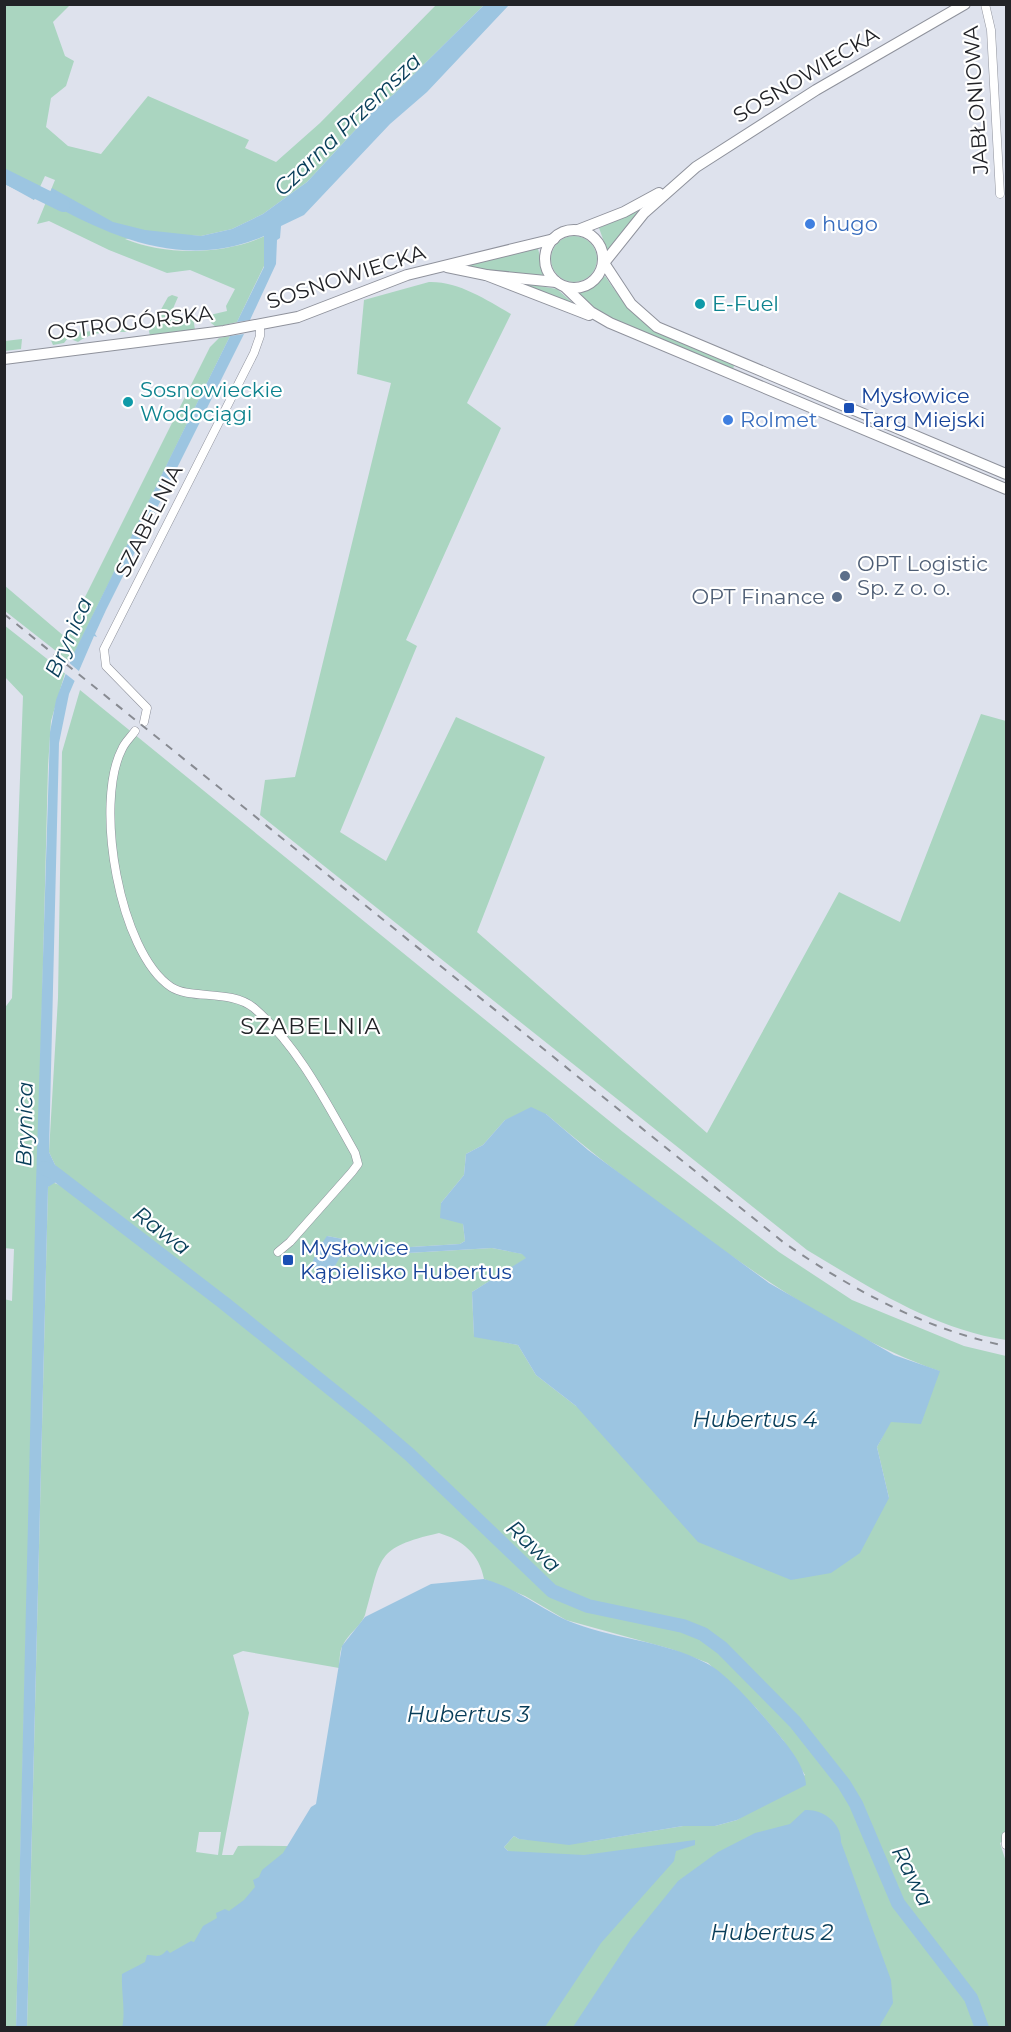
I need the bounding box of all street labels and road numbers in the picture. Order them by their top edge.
street label: SOSNOWIECKA [728,21,884,128]
street label: JABŁONIOWA [958,24,993,176]
street label: SOSNOWIECKA [263,239,429,314]
street label: OSTROGÓRSKA [46,300,215,345]
street label: SZABELNIA [110,460,188,581]

